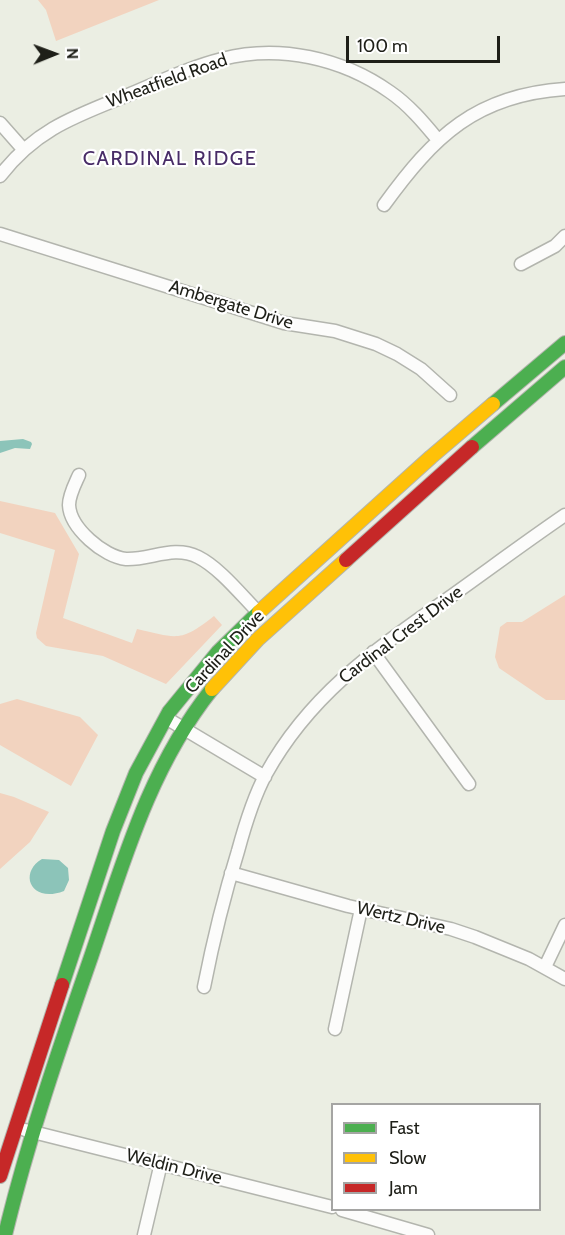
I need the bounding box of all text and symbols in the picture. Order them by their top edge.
north arrow [24,24,84,84]
scale bar [349,24,504,62]
text: 100 m [357,35,408,57]
text: N [63,48,82,59]
street label: Wheatfield Road [104,49,230,113]
district label: CARDINAL RIDGE [83,147,257,171]
street label: Ambergate Drive [166,276,296,334]
street label: Cardinal Crest Drive [335,581,467,689]
street label: Cardinal Drive [181,606,269,698]
street label: Wertz Drive [355,897,447,939]
legend [331,1103,541,1211]
text: Fast [389,1117,420,1139]
street label: Weldin Drive [124,1145,224,1189]
text: Slow [389,1147,426,1169]
text: Jam [389,1177,418,1199]

